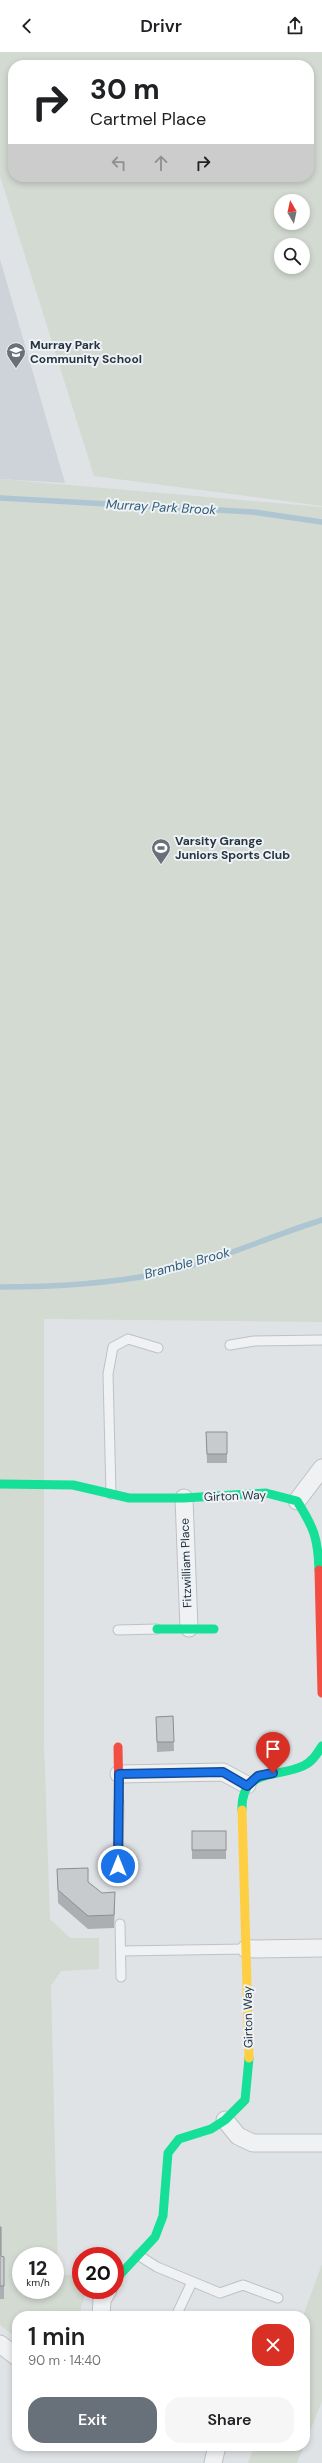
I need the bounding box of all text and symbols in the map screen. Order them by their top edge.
text: Drivr [140,14,182,38]
icon: back [16,15,38,37]
icon: share [284,15,306,37]
text: 30 m [90,71,160,108]
icon: right [24,76,76,128]
text: Cartmel Place [90,107,206,131]
icon: left [108,152,130,174]
icon: ahead [150,152,172,174]
icon: right [192,152,214,174]
north arrow [274,194,310,230]
map controls [274,194,310,274]
button: search [274,238,310,274]
place label: Murray Park Community School [30,337,142,367]
school or university icon: Murray Park Community School [5,341,27,369]
water label: Murray Park Brook [105,496,217,518]
place label: Varsity Grange Juniors Sports Club [175,833,290,863]
sports icon: Varsity Grange Juniors Sports Club [150,837,172,865]
water label: Bramble Brook [142,1243,232,1283]
street label: Girton Way [204,1487,267,1505]
street label: Fitzwilliam Place [176,1518,196,1608]
pin [256,1732,290,1773]
icon: arrive [262,1738,284,1760]
position arrow [97,1845,139,1887]
street label: Girton Way [239,1985,257,2048]
speed limit sign: 20 [72,2247,124,2299]
text: 12 [29,2255,47,2281]
text: km/h [26,2276,50,2289]
text: 1 min [28,2321,85,2352]
button: close [252,2324,294,2366]
text: 90 m · 14:40 [28,2352,101,2369]
button: Exit [28,2397,157,2443]
button: Share [165,2397,294,2443]

